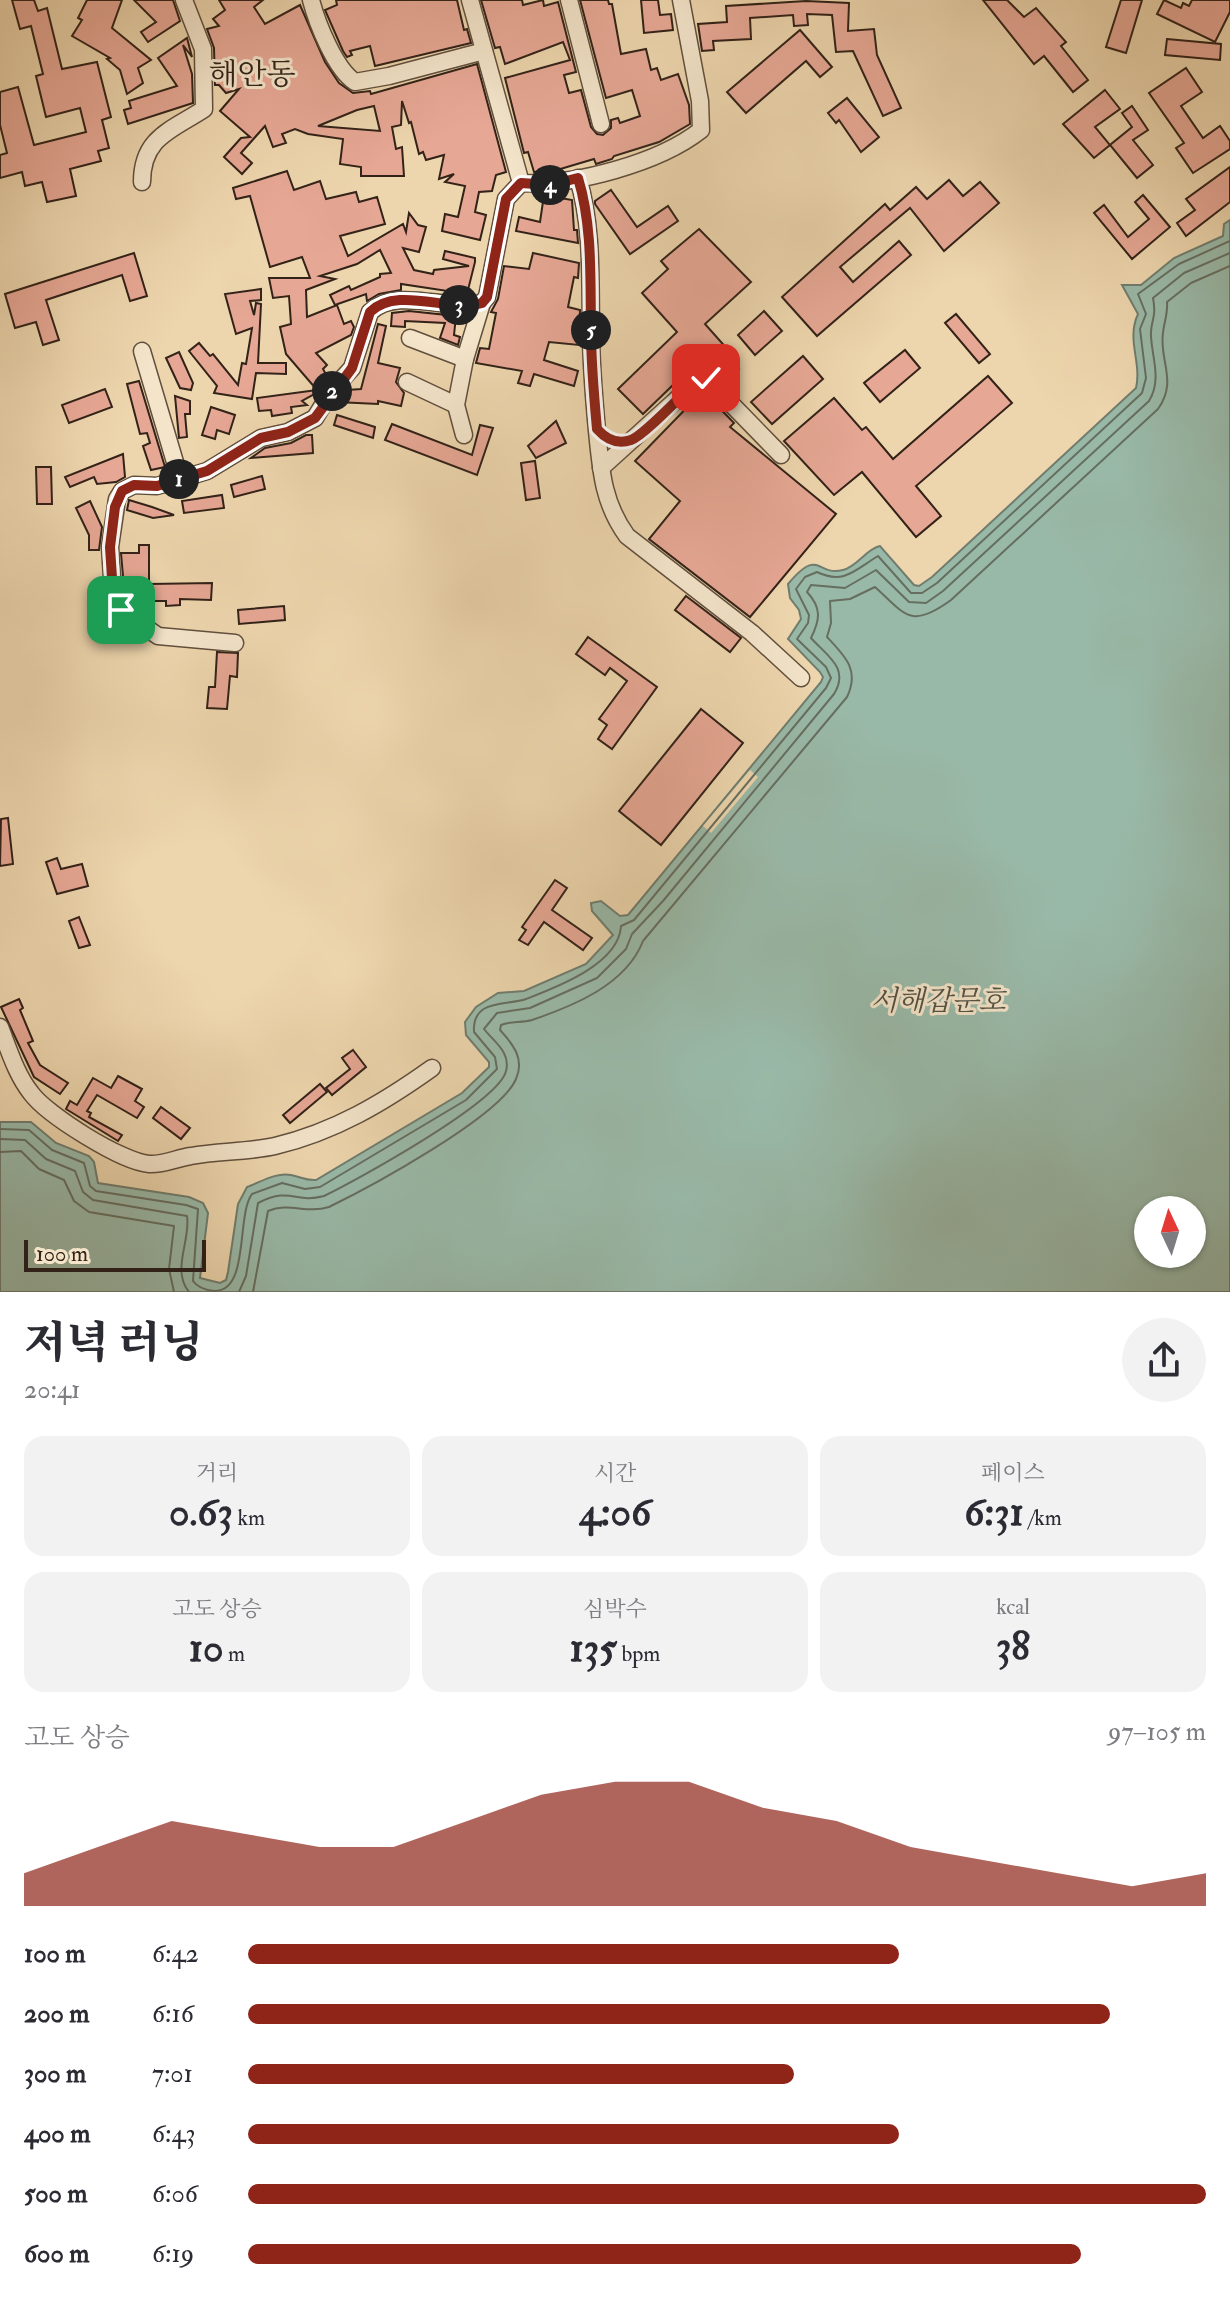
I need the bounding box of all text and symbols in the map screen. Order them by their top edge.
district label: 해안동 [209,56,295,93]
pin: 4 [530,165,570,205]
text: 4 [544,171,556,199]
pin: 3 [439,285,479,325]
text: 3 [455,291,463,319]
pin: 5 [571,310,611,350]
text: 5 [586,316,596,344]
pin [672,344,740,412]
icon: check [684,356,728,400]
pin: 2 [312,371,352,411]
text: 2 [326,377,338,405]
pin: 1 [159,459,199,499]
text: 1 [175,465,183,493]
pin [87,576,155,644]
icon: arrive [99,588,143,632]
water label: 서해갑문호 [870,984,1008,1019]
north arrow [1134,1196,1206,1268]
map controls [1134,1196,1206,1268]
scale bar [24,1236,206,1272]
text: 100 m [36,1240,88,1268]
text: 저녁 러닝 [24,1316,203,1371]
button: share [1122,1318,1206,1402]
text: 20:41 [24,1374,80,1406]
text: 거리 [196,1459,238,1487]
text: 시간 [594,1459,636,1487]
text: 페이스 [981,1459,1045,1487]
text: 0.63 [169,1487,233,1538]
text: 4:06 [579,1487,651,1538]
text: 6:31 [964,1487,1024,1538]
text: km [233,1504,265,1532]
text: /km [1024,1504,1062,1532]
text: kcal [996,1593,1030,1621]
text: 고도 상승 [172,1595,262,1623]
text: 심박수 [583,1595,647,1623]
text: 38 [996,1621,1030,1672]
text: 10 [189,1623,223,1674]
text: 135 [570,1623,617,1674]
text: m [223,1640,245,1668]
text: bpm [617,1640,660,1668]
text: 97–105 m [1108,1716,1206,1748]
text: 고도 상승 [24,1722,130,1754]
text: 100 m [24,1938,85,1970]
text: 6:42 [152,1938,199,1970]
text: 200 m [24,1998,89,2030]
text: 6:16 [152,1998,194,2030]
text: 300 m [24,2058,86,2090]
text: 7:01 [152,2058,193,2090]
text: 400 m [24,2118,90,2150]
text: 6:43 [152,2118,196,2150]
text: 500 m [24,2178,88,2210]
text: 6:06 [152,2178,198,2210]
text: 600 m [24,2238,89,2270]
text: 6:19 [152,2238,194,2270]

